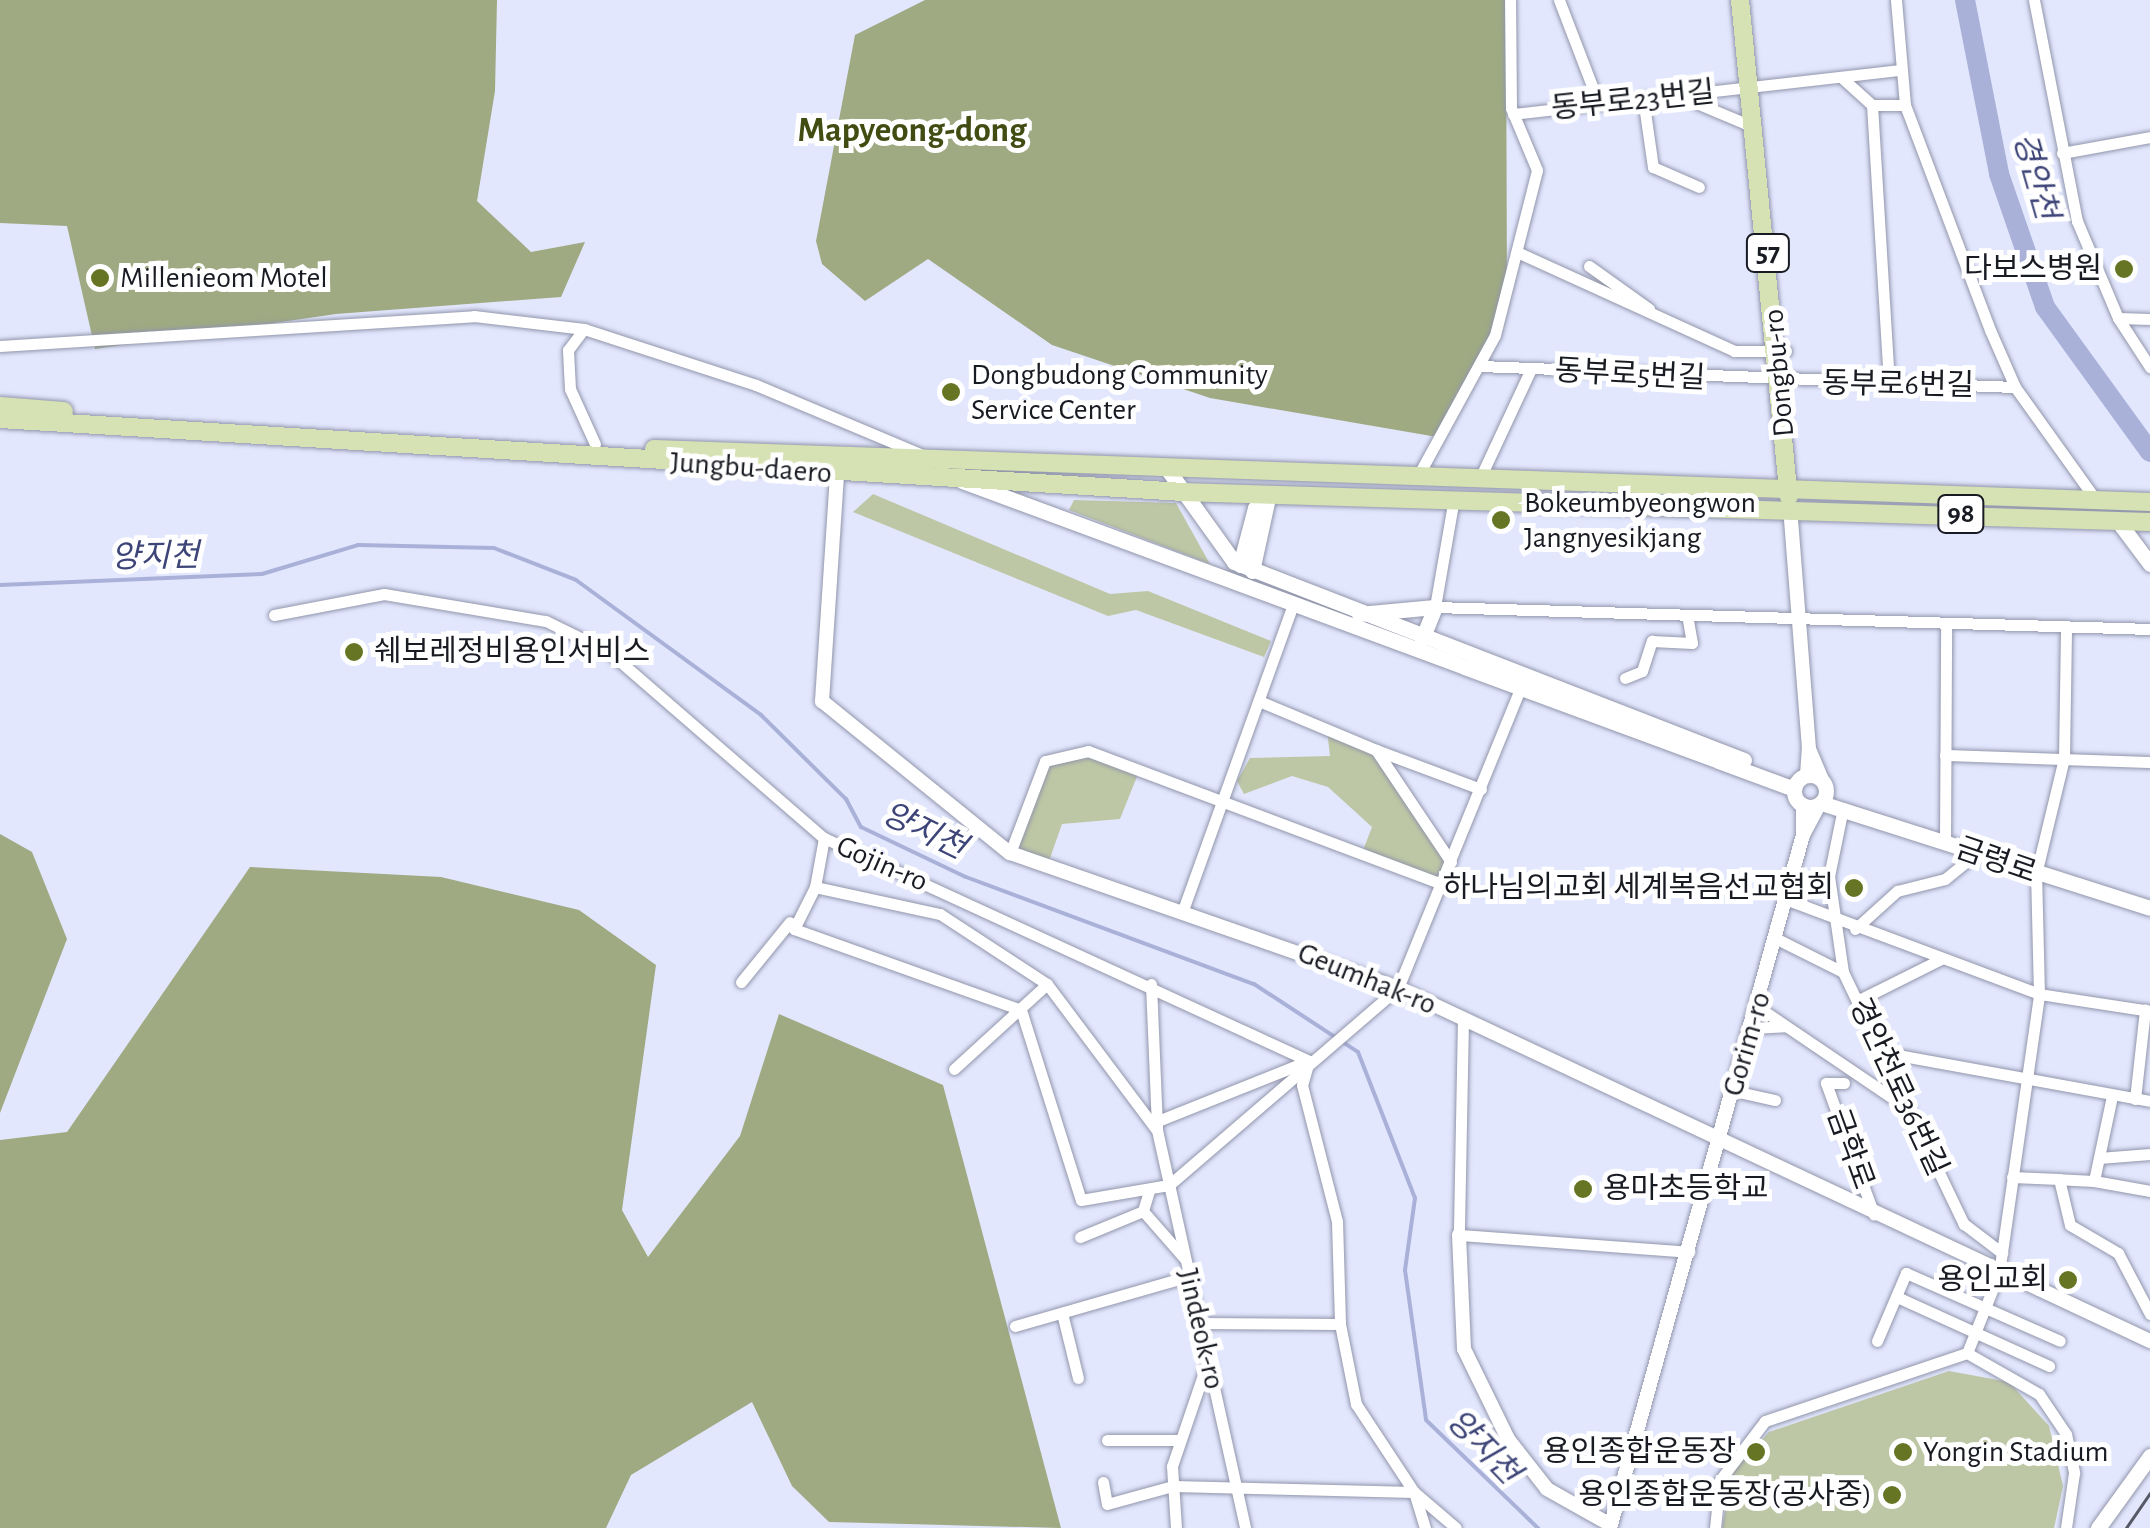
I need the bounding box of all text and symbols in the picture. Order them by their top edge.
street label: 동부로23번길 [1550,75,1716,127]
district label: Mapyeong-dong [797,110,1027,152]
water label: 경안천 [2004,128,2066,224]
road number: 57 [1746,230,1790,276]
place label: 다보스병원 [1964,251,2102,287]
marker: 다보스병원 [2111,256,2137,282]
place label: Millenieom Motel [120,260,328,296]
marker: Millenieom Motel [89,267,111,289]
street label: Dongbu-ro [1755,308,1803,438]
street label: 동부로5번길 [1554,353,1706,397]
place label: Dongbudong Community Service Center [971,357,1268,428]
street label: 동부로6번길 [1822,366,1974,404]
marker: Dongbudong Community Service Center [940,381,962,403]
street label: Jungbu-daero [669,444,833,492]
place label: Bokeumbyeongwon Jangnyesikjang [1524,485,1756,556]
road number: 98 [1936,491,1986,537]
marker: Bokeumbyeongwon Jangnyesikjang [1488,507,1514,533]
water label: 양지천 [111,537,199,577]
place label: 쉐보레정비용인서비스 [374,634,650,670]
marker: 쉐보레정비용인서비스 [343,641,365,663]
water label: 양지천 [876,794,972,868]
street label: Gojin-ro [831,828,933,900]
street label: 금령로 [1951,831,2041,891]
place label: 하나님의교회 세계복음선교협회 [1443,870,1834,906]
marker: 하나님의교회 세계복음선교협회 [1843,877,1865,899]
street label: Geumhak-ro [1293,935,1441,1023]
street label: Gorim-ro [1715,988,1779,1100]
street label: 경안천로36번길 [1841,992,1955,1182]
street label: 금학로 [1819,1104,1881,1194]
place label: 용마초등학교 [1603,1171,1769,1207]
marker: 용마초등학교 [1572,1178,1594,1200]
place label: 용인교회 [1938,1262,2048,1298]
street label: Jindeok-ro [1170,1265,1232,1393]
marker: 용인교회 [2057,1269,2079,1291]
water label: 양지천 [1439,1402,1527,1492]
place label: 용인종합운동장 [1543,1434,1736,1470]
place label: Yongin Stadium [1923,1434,2108,1470]
marker: 용인종합운동장 [1745,1441,1767,1463]
marker: Yongin Stadium [1892,1441,1914,1463]
place label: 용인종합운동장(공사중) [1578,1477,1872,1513]
marker: 용인종합운동장(공사중) [1881,1484,1903,1506]

